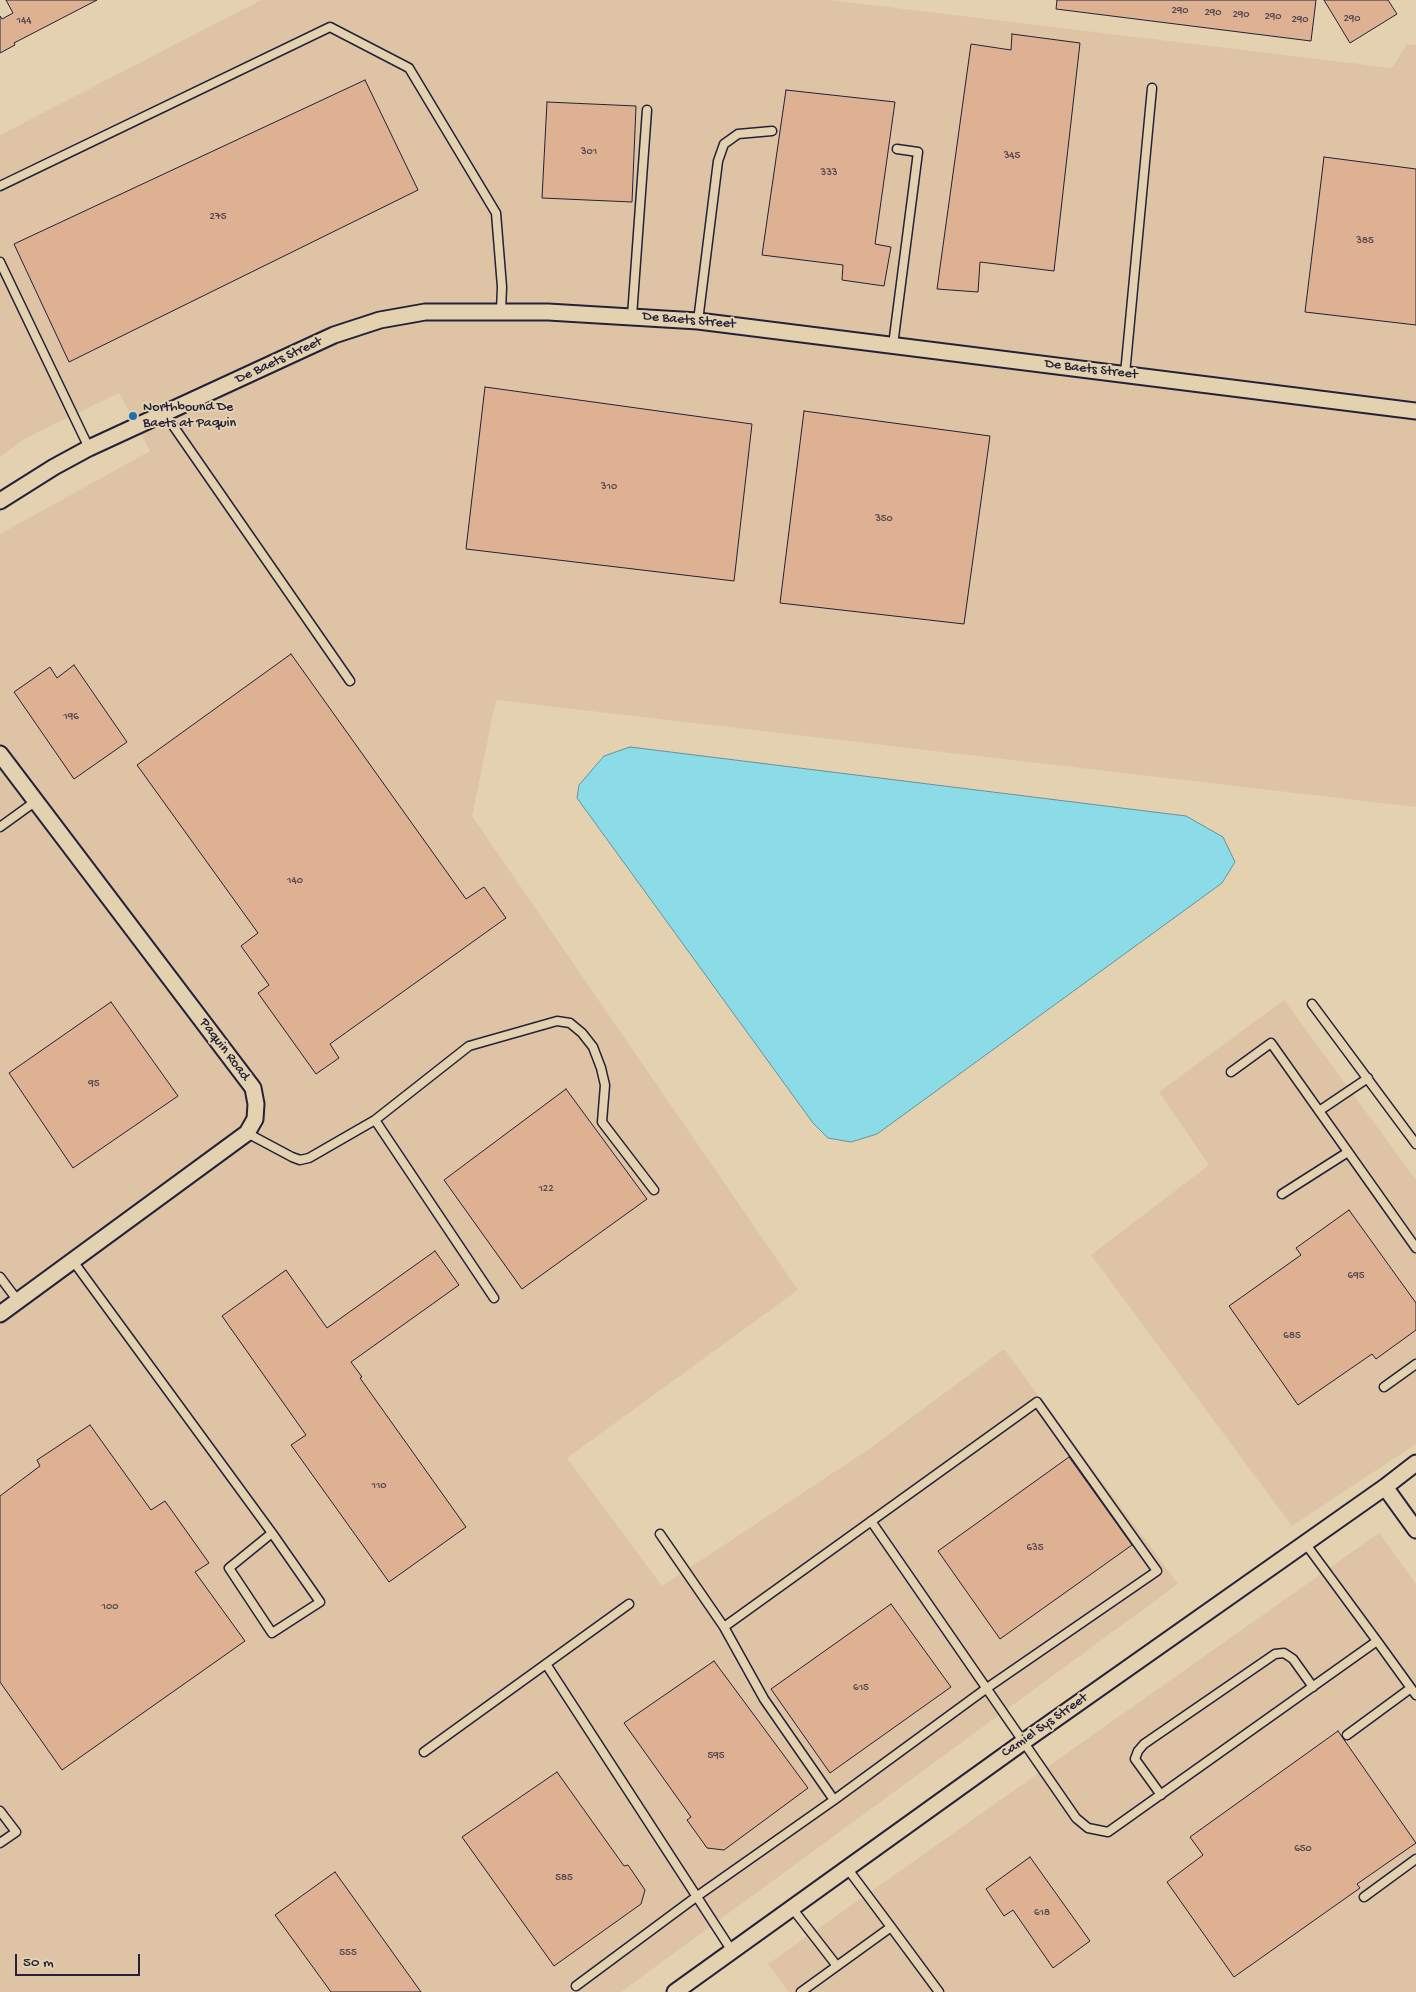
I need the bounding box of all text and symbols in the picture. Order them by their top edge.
house number: 290 [1171,4,1189,18]
house number: 290 [1204,6,1222,20]
house number: 290 [1232,8,1250,22]
house number: 290 [1264,10,1282,24]
house number: 290 [1343,12,1361,26]
house number: 290 [1291,13,1309,27]
house number: 144 [17,14,31,28]
house number: 301 [581,145,597,159]
house number: 345 [1004,149,1020,163]
house number: 333 [820,166,838,180]
house number: 275 [210,210,226,224]
house number: 385 [1356,234,1374,248]
street label: De Baets Street [642,309,736,333]
street label: De Baets Street [233,334,325,388]
street label: De Baets Street [1044,356,1138,384]
place label: Northbound De Baets at Paquin [143,400,236,432]
marker: Northbound De Baets at Paquin [127,410,139,422]
house number: 310 [601,480,617,494]
house number: 350 [875,512,893,526]
house number: 196 [63,710,79,724]
house number: 140 [287,874,303,888]
street label: Paquin Road [195,1015,253,1085]
house number: 95 [88,1077,100,1091]
house number: 122 [538,1182,554,1196]
house number: 695 [1348,1269,1364,1283]
house number: 685 [1283,1329,1301,1343]
house number: 110 [371,1479,387,1493]
house number: 635 [1026,1541,1044,1555]
house number: 100 [102,1600,118,1614]
house number: 615 [853,1681,869,1695]
street label: Camiel Sys Street [999,1690,1091,1762]
house number: 595 [707,1749,725,1763]
house number: 650 [1294,1842,1312,1856]
house number: 585 [555,1871,573,1885]
house number: 618 [1034,1906,1050,1920]
scale bar [18,1944,142,1976]
house number: 555 [339,1946,357,1960]
text: 50 m [23,1954,54,1972]

